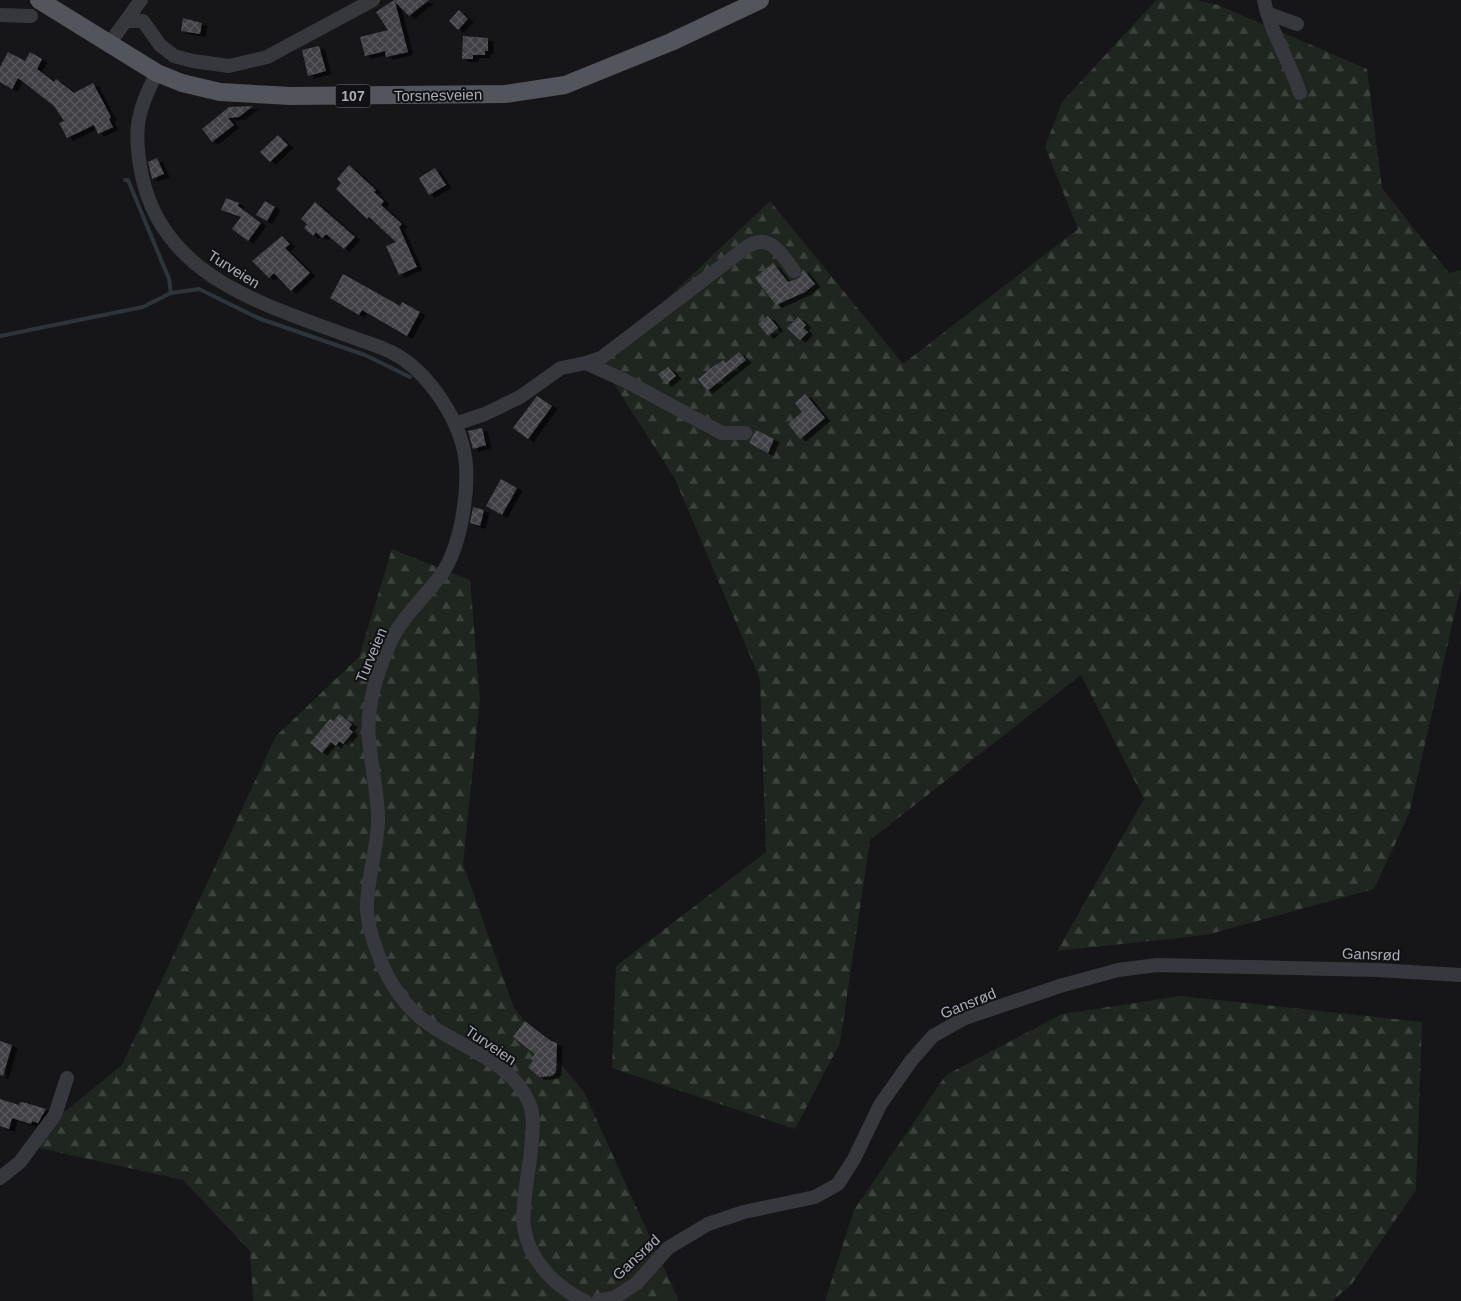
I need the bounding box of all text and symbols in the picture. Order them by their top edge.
road number: 107 [336,84,370,108]
street label: Torsnesveien [394,86,482,104]
street label: Turveien [205,246,263,292]
street label: Turveien [352,625,390,685]
street label: Gansrød [1342,944,1400,964]
street label: Gansrød [938,984,998,1022]
street label: Turveien [462,1022,520,1068]
street label: Gansrød [609,1231,663,1283]

